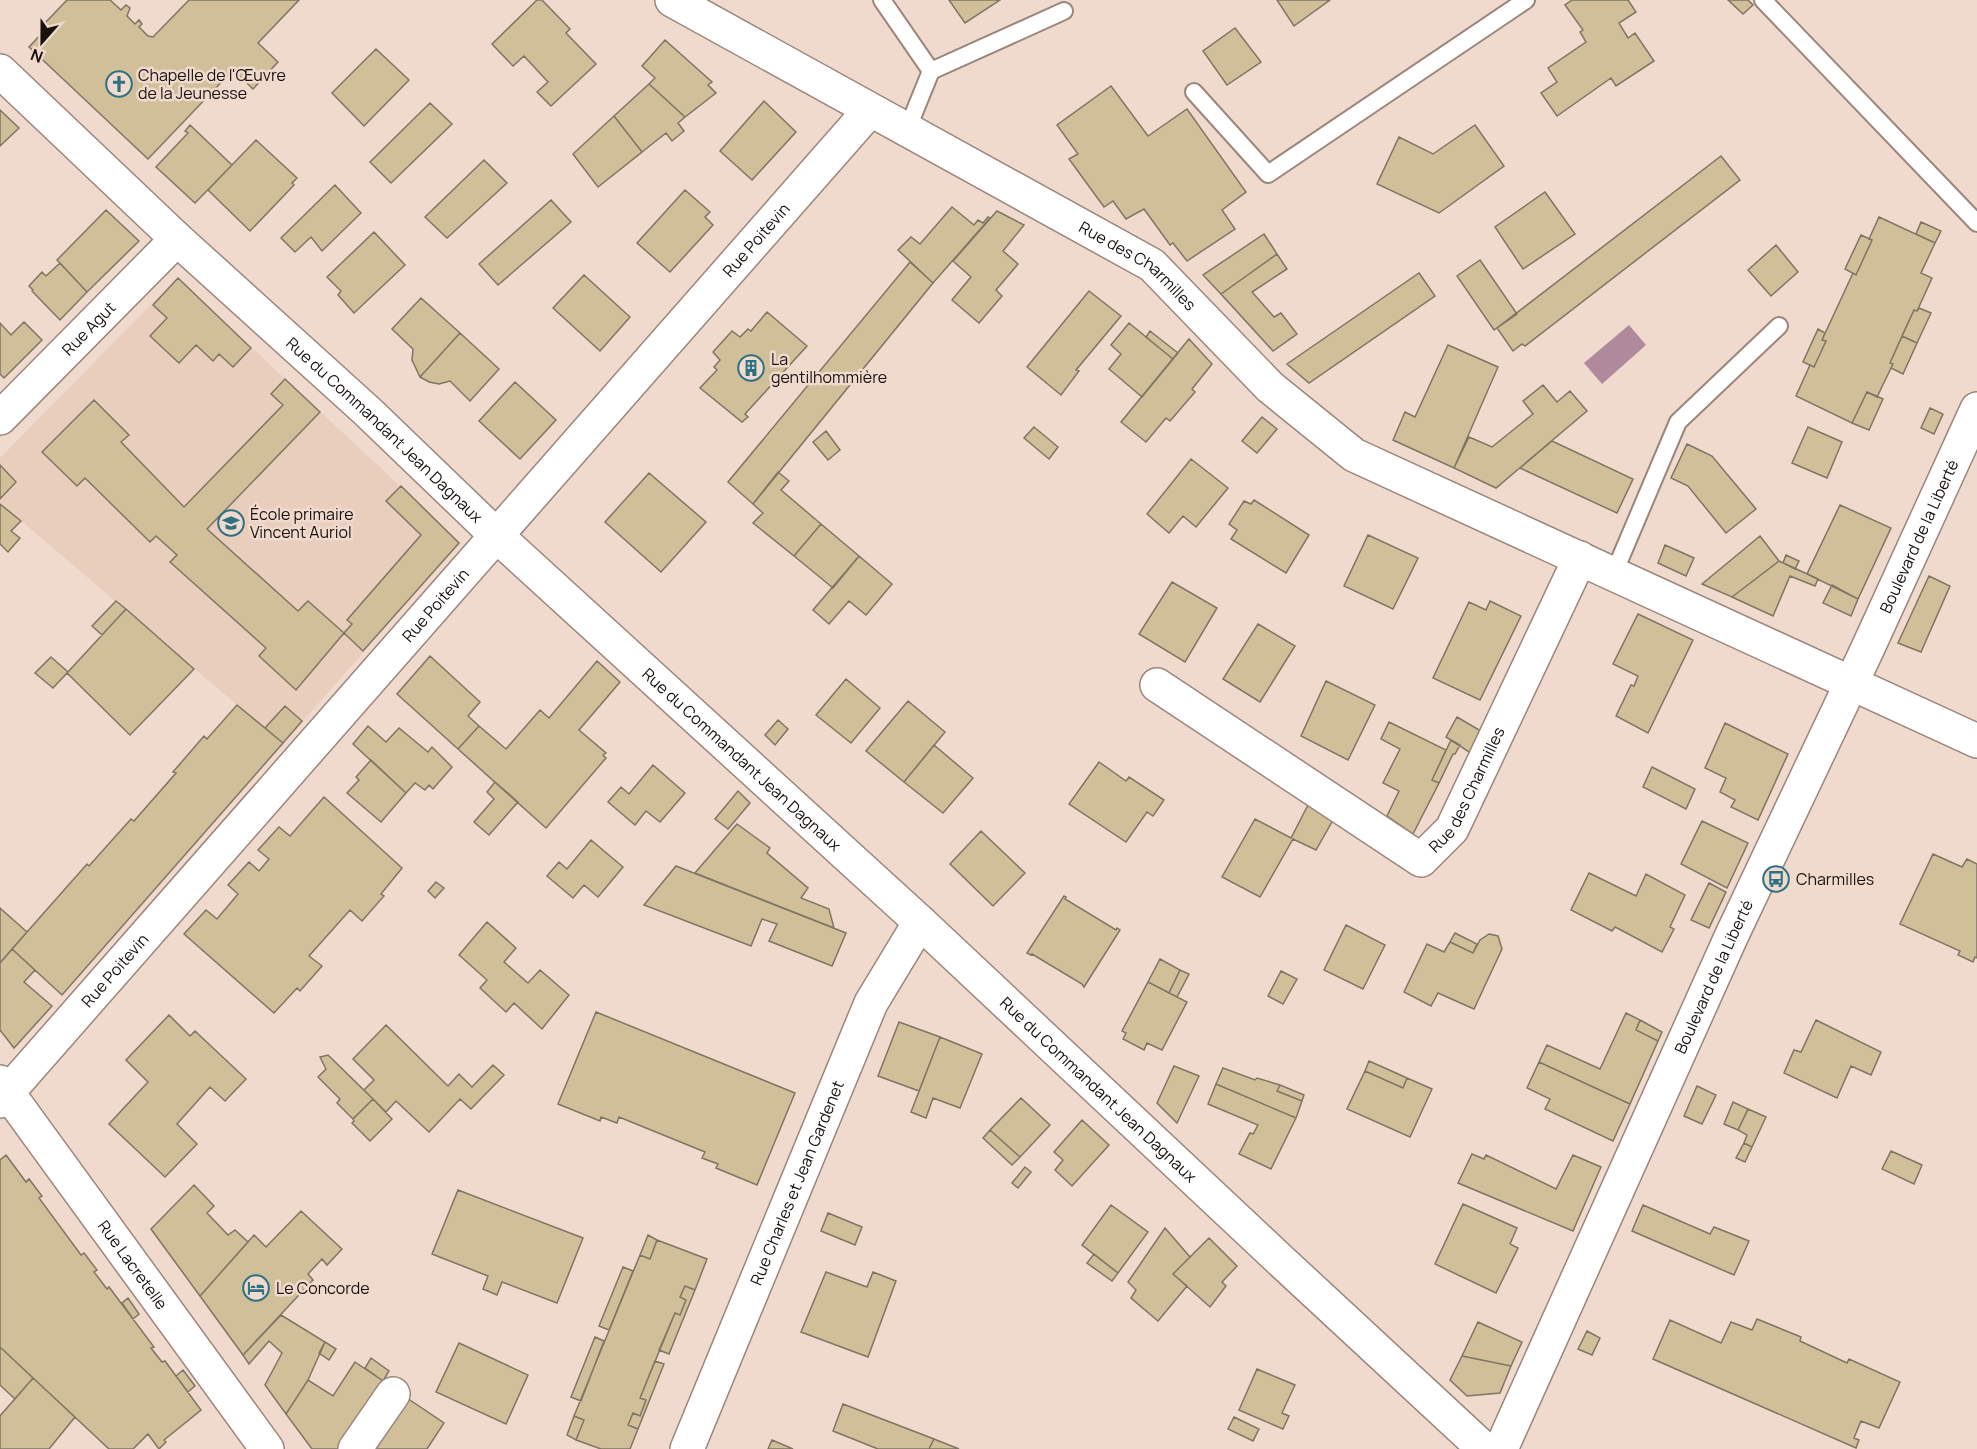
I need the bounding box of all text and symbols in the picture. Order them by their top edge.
north arrow [12,12,72,72]
text: N [27,44,46,68]
place label: Chapelle de l'Œuvre de la Jeunesse [138,64,286,104]
church icon: Chapelle de l'Œuvre de la Jeunesse [104,69,134,99]
street label: Rue Poitevin [718,198,795,281]
street label: Rue des Charmilles [1075,216,1201,315]
street label: Rue Agut [57,297,120,360]
street label: Rue du Commandant Jean Dagnaux [282,332,488,528]
place label: La gentilhommière [771,348,887,388]
building icon: La gentilhommière [736,353,766,383]
street label: Boulevard de la Liberté [1874,456,1964,617]
place label: École primaire Vincent Auriol [250,503,354,543]
school or university icon: École primaire Vincent Auriol [216,508,246,538]
street label: Rue Poitevin [397,563,474,647]
street label: Rue du Commandant Jean Dagnaux [638,663,846,856]
street label: Rue des Charmilles [1424,723,1510,857]
bus stop icon: Charmilles [1761,864,1791,894]
place label: Charmilles [1796,868,1874,890]
street label: Boulevard de la Liberté [1669,896,1758,1057]
street label: Rue Poitevin [76,929,153,1012]
street label: Rue du Commandant Jean Dagnaux [995,992,1202,1188]
street label: Rue Charles et Jean Gardenet [745,1077,849,1288]
street label: Rue Lacretelle [93,1216,173,1314]
hotel icon: Le Concorde [241,1273,271,1303]
place label: Le Concorde [276,1277,370,1299]

